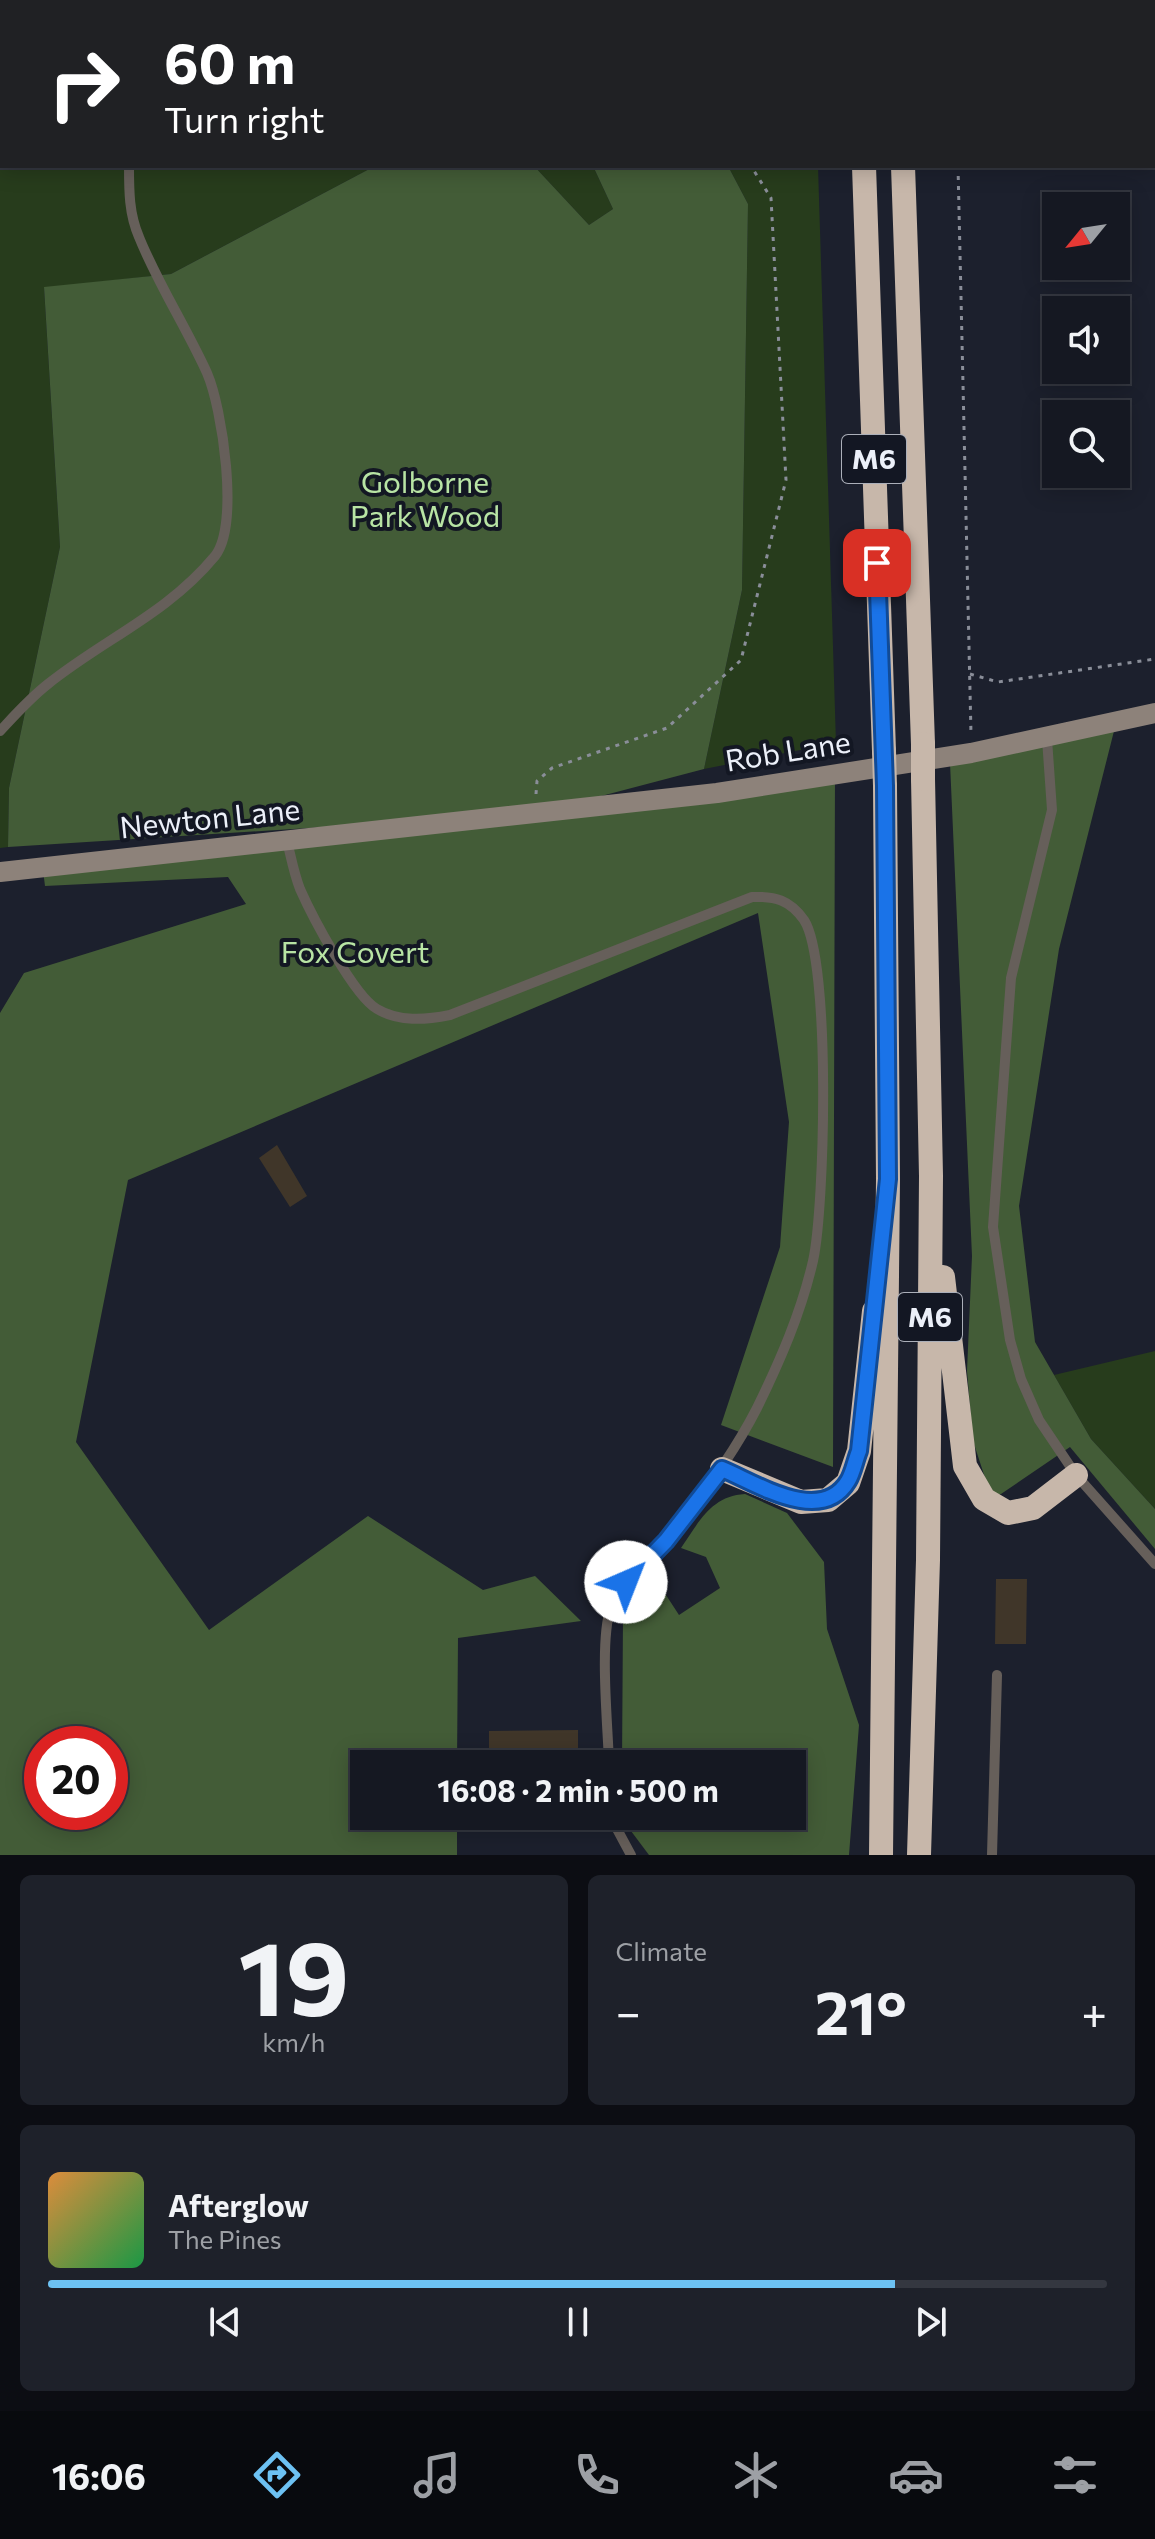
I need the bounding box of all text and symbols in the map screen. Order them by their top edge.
text: 60 m [164,27,295,96]
icon: right [32,32,136,136]
text: Turn right [164,96,325,140]
north arrow [1042,192,1130,280]
map controls [1042,192,1130,488]
button: sound [1042,296,1130,384]
button: search [1042,400,1130,488]
road number: M6 [842,435,906,483]
park label: Golborne Park Wood [350,462,500,533]
pin [843,529,911,597]
icon: arrive [855,541,899,585]
street label: Rob Lane [722,721,853,778]
street label: Newton Lane [118,789,302,844]
park label: Fox Covert [281,932,429,969]
road number: M6 [898,1293,962,1341]
position arrow [584,1540,668,1624]
speed limit sign: 20 [24,1726,128,1830]
text: 16:08 · 2 min · 500 m [437,1771,719,1808]
text: 19 [238,1910,349,2037]
text: Climate [616,1935,707,1966]
text: 21° [815,1974,907,2047]
text: − [616,1984,641,2038]
text: + [1081,1984,1107,2038]
text: km/h [262,2026,325,2057]
text: Afterglow [168,2186,309,2223]
text: The Pines [168,2223,282,2254]
icon: previous [203,2300,247,2344]
icon: pause [556,2300,600,2344]
icon: next [909,2300,953,2344]
icon: directions [249,2447,305,2503]
icon: music [409,2447,465,2503]
icon: phone [569,2447,625,2503]
icon: climate [728,2447,784,2503]
icon: car [888,2447,944,2503]
icon: filters [1047,2447,1103,2503]
text: 16:06 [52,2453,146,2497]

